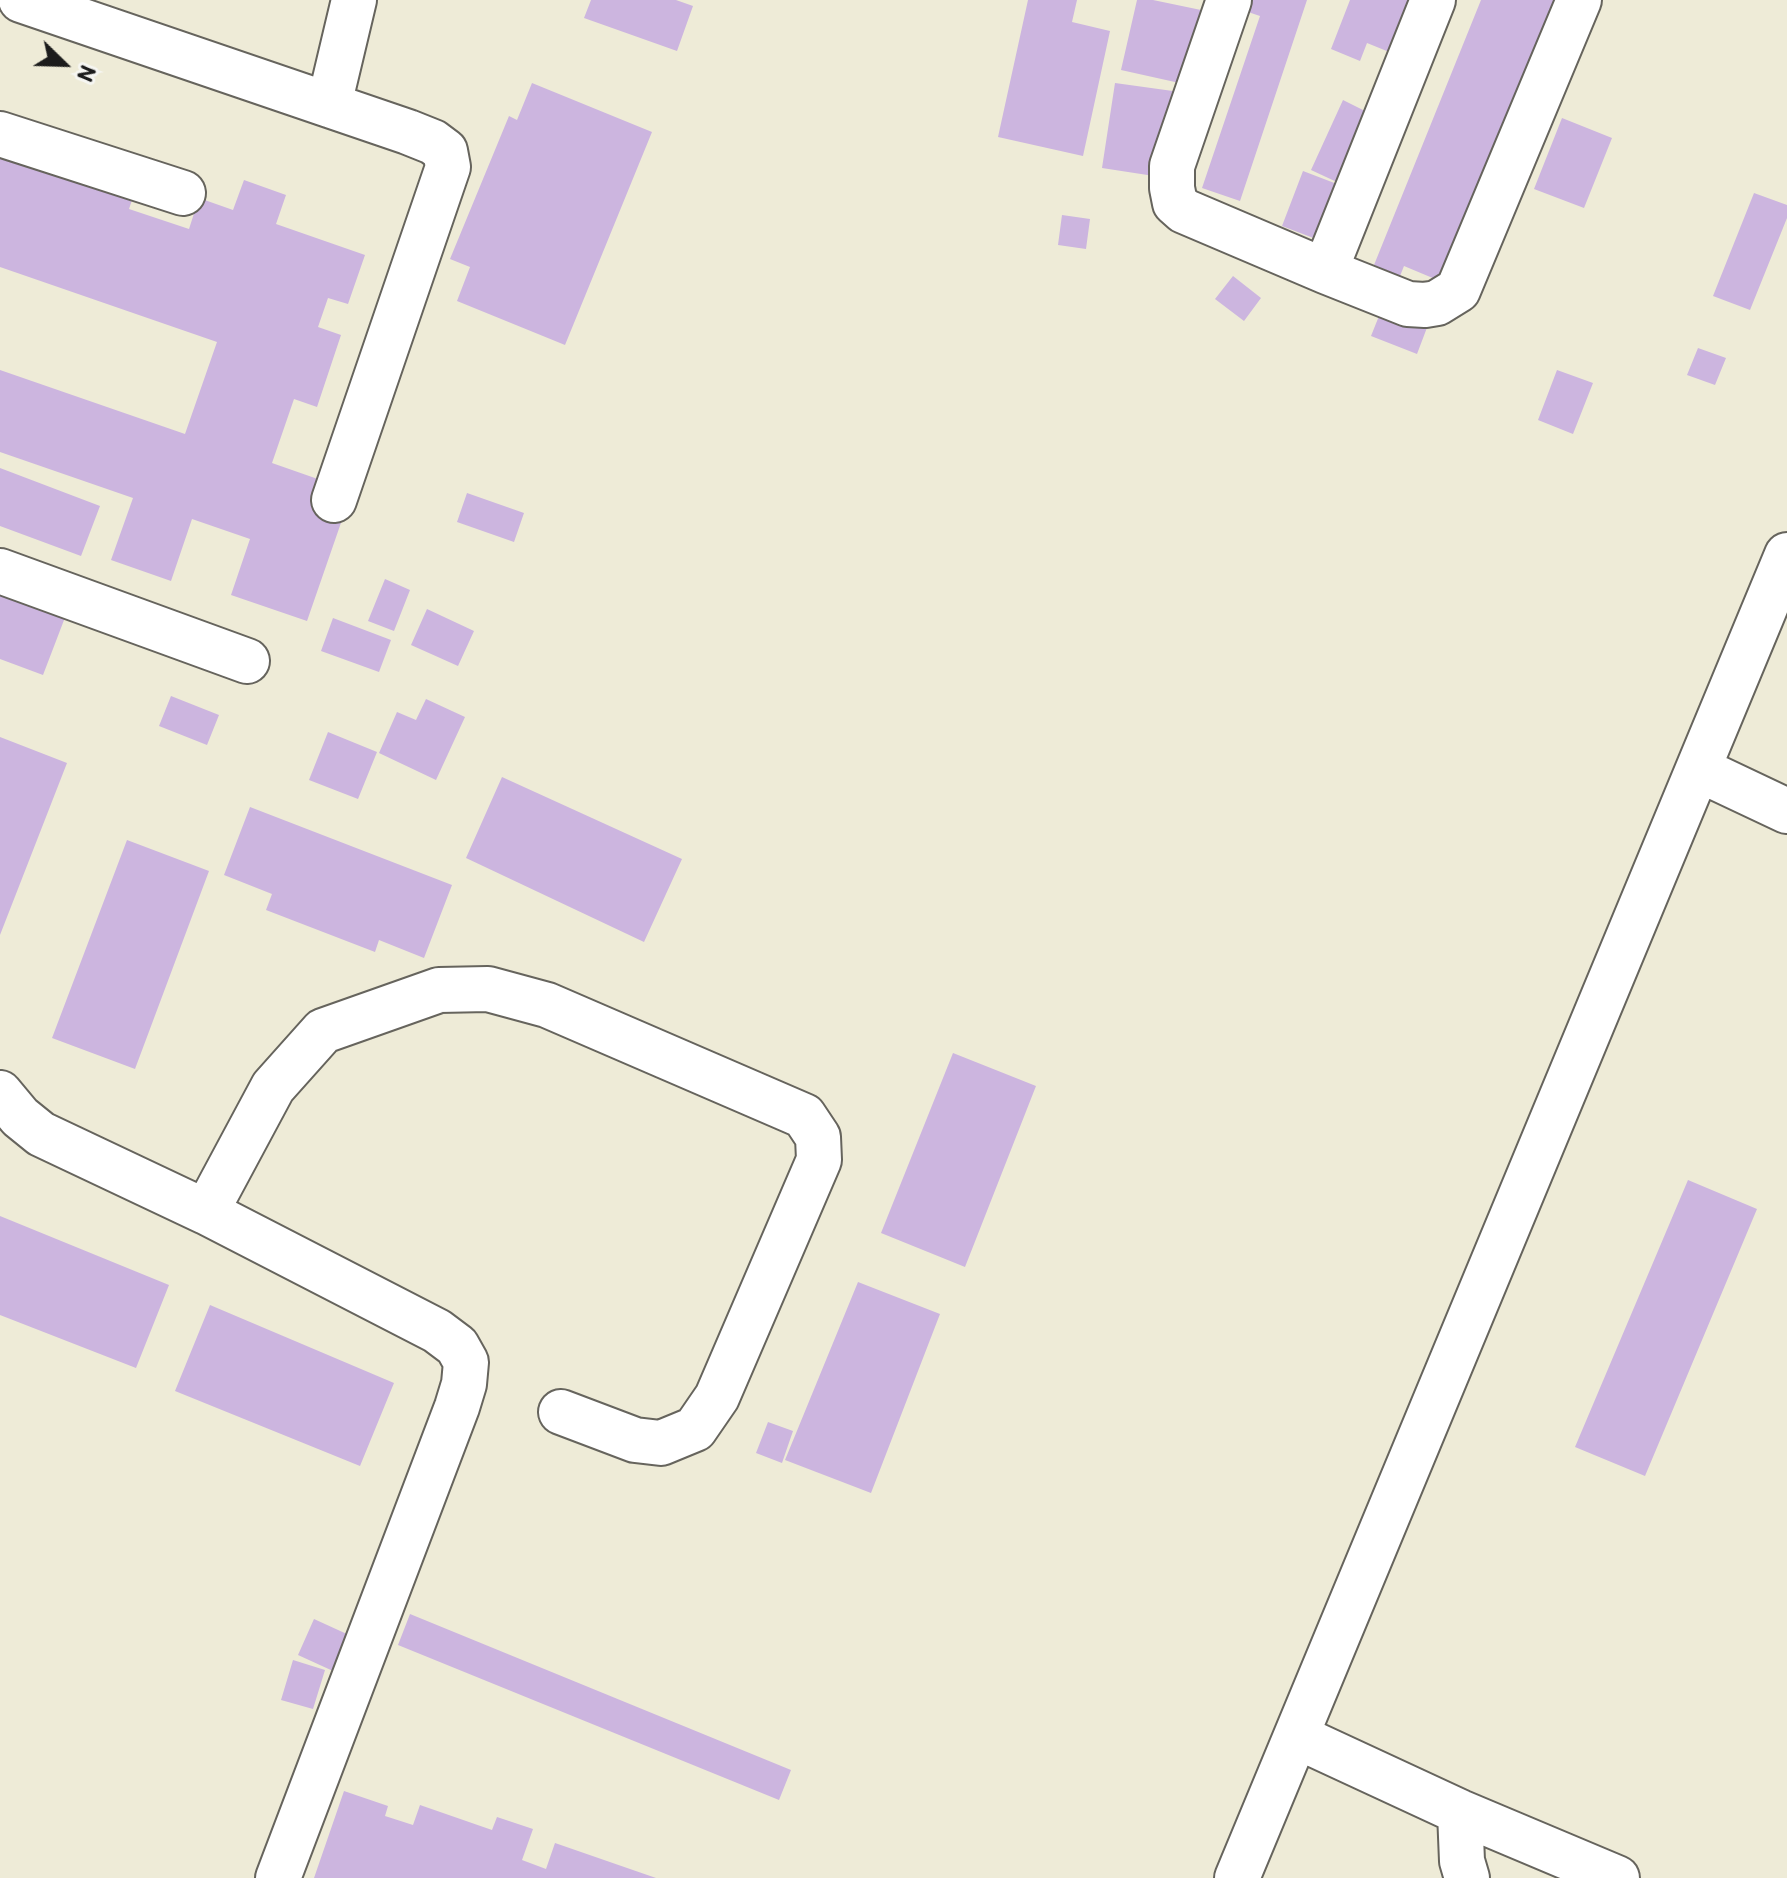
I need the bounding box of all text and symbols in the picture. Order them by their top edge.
north arrow [24,24,104,104]
text: N [71,61,102,86]

